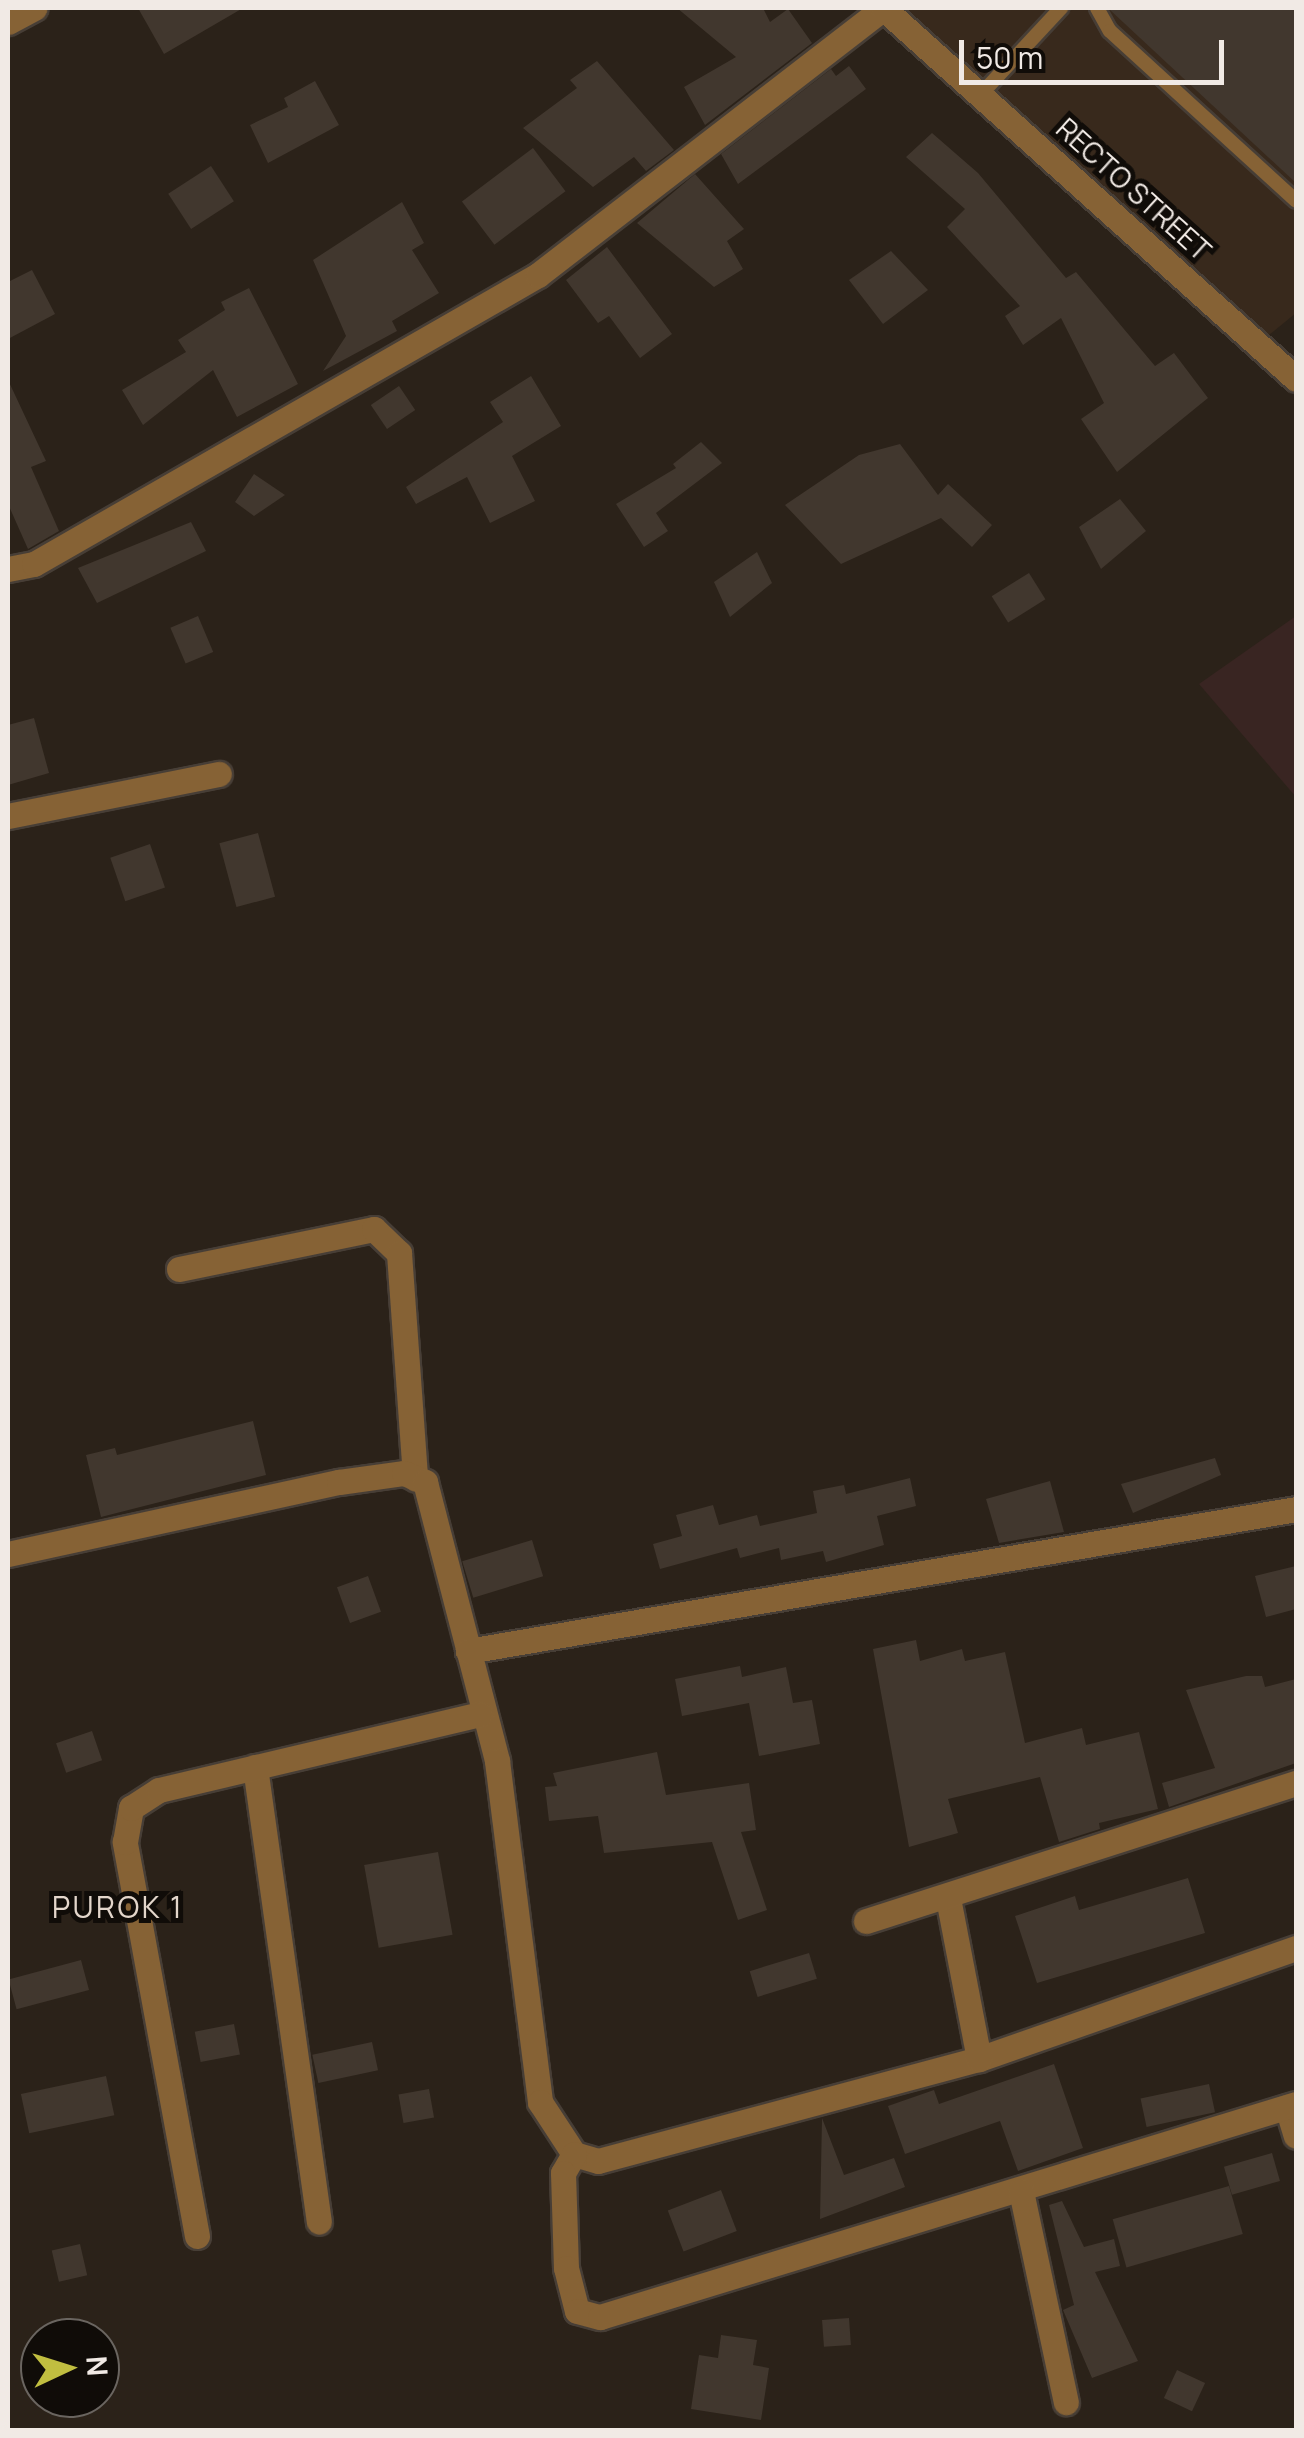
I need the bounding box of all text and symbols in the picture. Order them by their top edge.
scale bar [964,20,1229,82]
text: 50 m [976,37,1043,78]
street label: RECTO STREET [1050,111,1218,267]
district label: PUROK 1 [52,1889,184,1925]
north arrow [20,2318,120,2418]
text: N [78,2355,118,2377]

